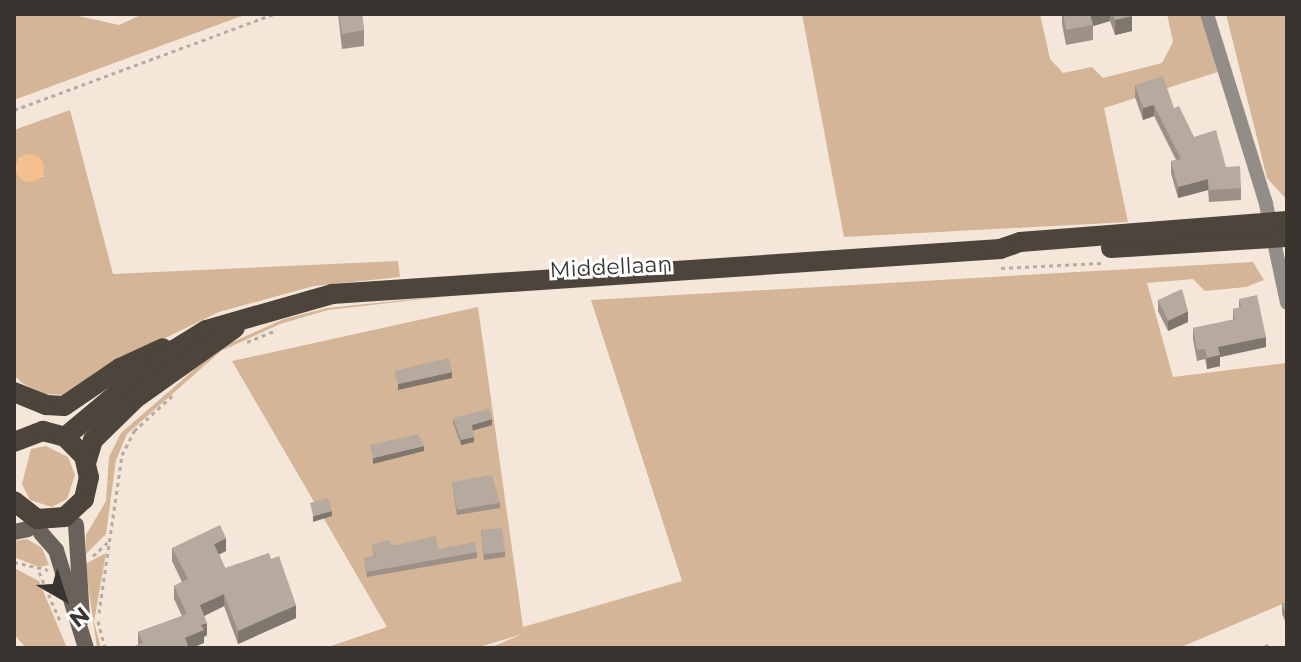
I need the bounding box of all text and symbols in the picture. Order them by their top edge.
street label: Middellaan [549,251,673,283]
north arrow [24,558,104,638]
text: N [64,601,95,633]

